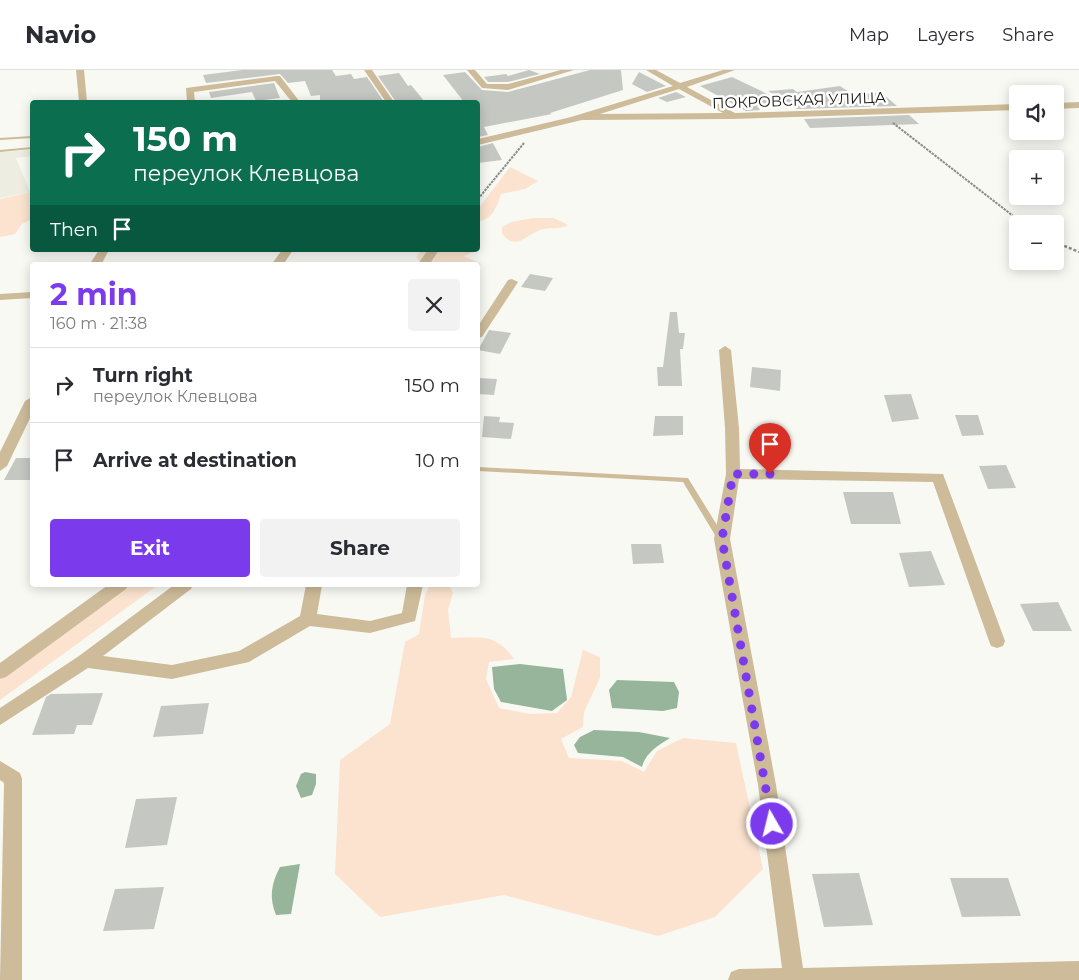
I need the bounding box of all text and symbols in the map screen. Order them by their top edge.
text: Navio [25,20,96,49]
text: Map [849,24,889,46]
text: Layers [917,24,974,46]
text: Share [1002,24,1054,46]
map controls [1009,85,1064,270]
button: sound [1009,85,1064,140]
street label: ПОКРОВСКАЯ УЛИЦА [712,87,886,113]
text: 150 m [133,117,238,160]
icon: right [50,120,115,185]
button: + [1009,150,1064,205]
text: переулок Клевцова [133,160,359,187]
icon: arrive [108,215,136,243]
button: − [1009,215,1064,270]
text: Then [50,218,98,241]
text: 2 min [50,276,137,313]
button: close [408,279,460,331]
text: 160 m · 21:38 [50,314,147,333]
text: Turn right [93,364,193,387]
icon: right [50,371,78,399]
text: 150 m [405,374,460,397]
text: переулок Клевцова [93,387,258,406]
pin [749,423,791,474]
icon: arrive [756,430,784,458]
icon: arrive [50,446,78,474]
text: Arrive at destination [93,449,297,472]
text: 10 m [415,449,460,472]
button: Exit [50,519,250,577]
button: Share [260,519,460,577]
position arrow [745,797,797,849]

